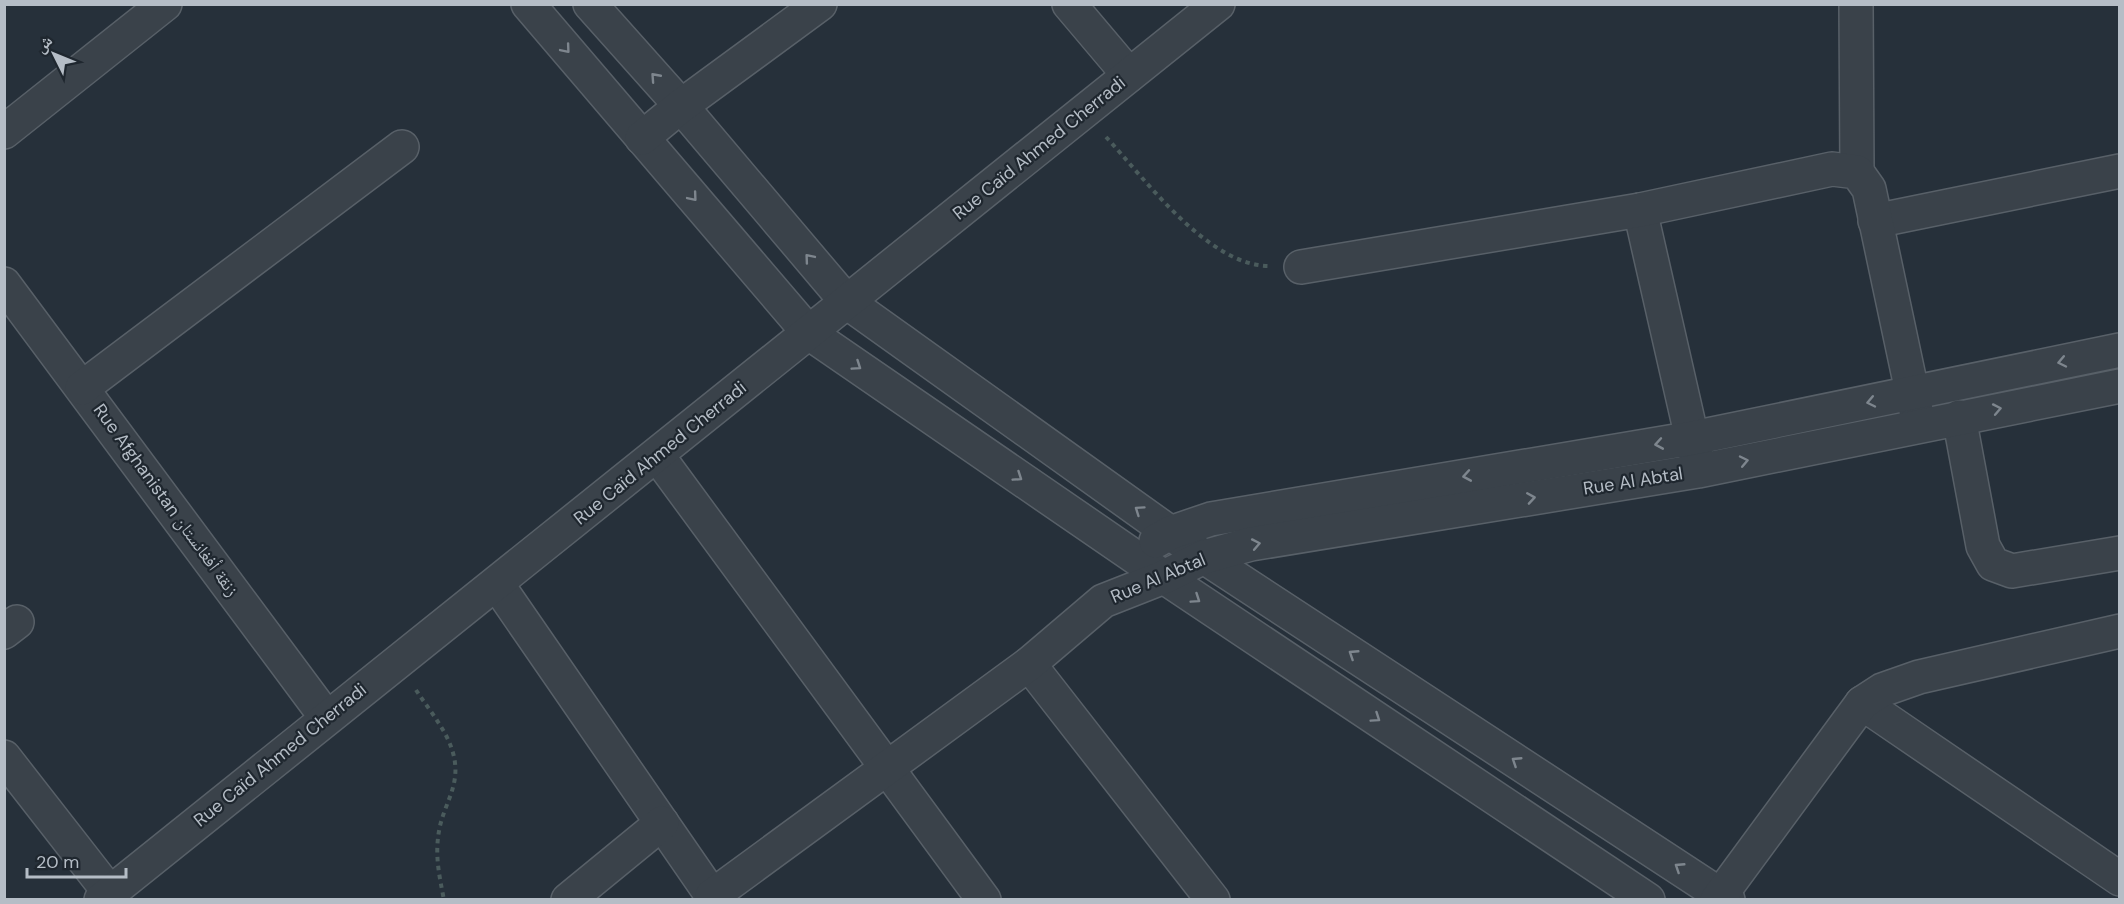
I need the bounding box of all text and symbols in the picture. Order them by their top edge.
north arrow [24,24,84,84]
text: ش [30,31,57,57]
one-way arrow [559,42,570,53]
street label: Rue Caïd Ahmed Cherradi [948,71,1130,225]
one-way arrow [651,74,662,84]
one-way arrow [685,190,696,201]
one-way arrow [805,254,816,265]
one-way arrow [2057,355,2067,368]
one-way arrow [850,359,861,370]
street label: Rue Caïd Ahmed Cherradi [569,376,751,530]
one-way arrow [1867,394,1877,407]
street label: Rue Afghanistan زنقة أفغانستان [88,399,244,601]
one-way arrow [1992,404,2001,416]
one-way arrow [1655,437,1665,450]
one-way arrow [1739,455,1749,468]
street label: Rue Al Abtal [1581,461,1685,501]
one-way arrow [1462,469,1472,482]
one-way arrow [1011,470,1022,481]
one-way arrow [1526,492,1536,505]
one-way arrow [1134,506,1145,517]
one-way arrow [1250,538,1260,551]
street label: Rue Al Abtal [1107,547,1209,609]
one-way arrow [1190,591,1200,603]
one-way arrow [1349,650,1360,661]
street label: Rue Caïd Ahmed Cherradi [189,678,371,832]
one-way arrow [1369,711,1380,722]
one-way arrow [1512,756,1522,768]
scale bar [27,841,126,879]
text: 20 m [36,850,79,874]
one-way arrow [1675,863,1685,875]

